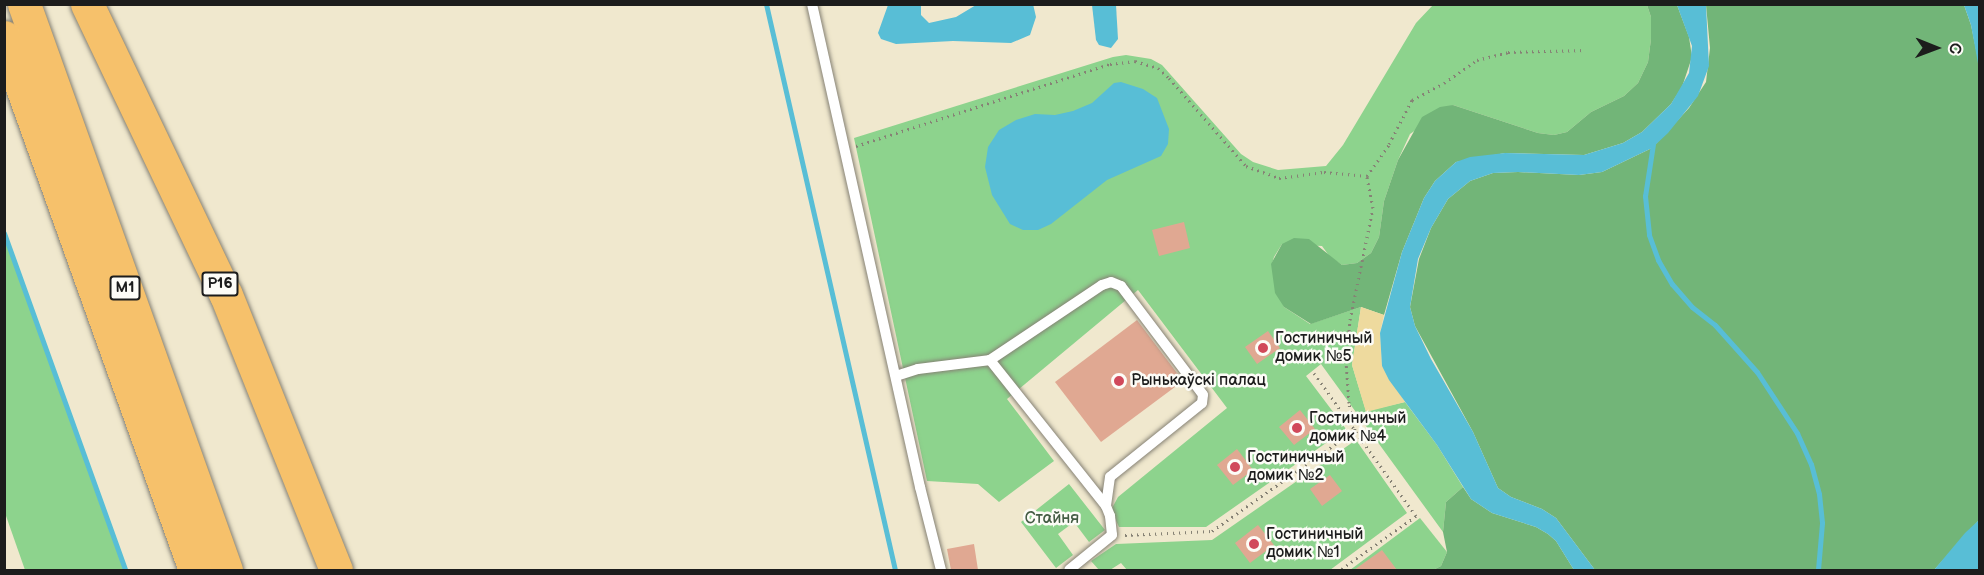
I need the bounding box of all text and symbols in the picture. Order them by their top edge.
north arrow [1906,18,1966,78]
text: С [1945,43,1964,54]
road number: Р16 [200,272,240,296]
road number: М1 [108,276,142,300]
place label: Гостиничный домик №5 [1275,329,1372,367]
marker: Гостиничный домик №5 [1256,341,1270,355]
place label: Рынькаўскi палац [1131,371,1266,391]
marker: Рынькаўскi палац [1112,374,1126,388]
place label: Гостиничный домик №4 [1309,409,1406,447]
marker: Гостиничный домик №4 [1290,421,1304,435]
place label: Гостиничный домик №2 [1247,448,1344,486]
marker: Гостиничный домик №2 [1228,460,1242,474]
park label: Стайня [1025,509,1079,529]
place label: Гостиничный домик №1 [1266,525,1363,563]
marker: Гостиничный домик №1 [1247,537,1261,551]

